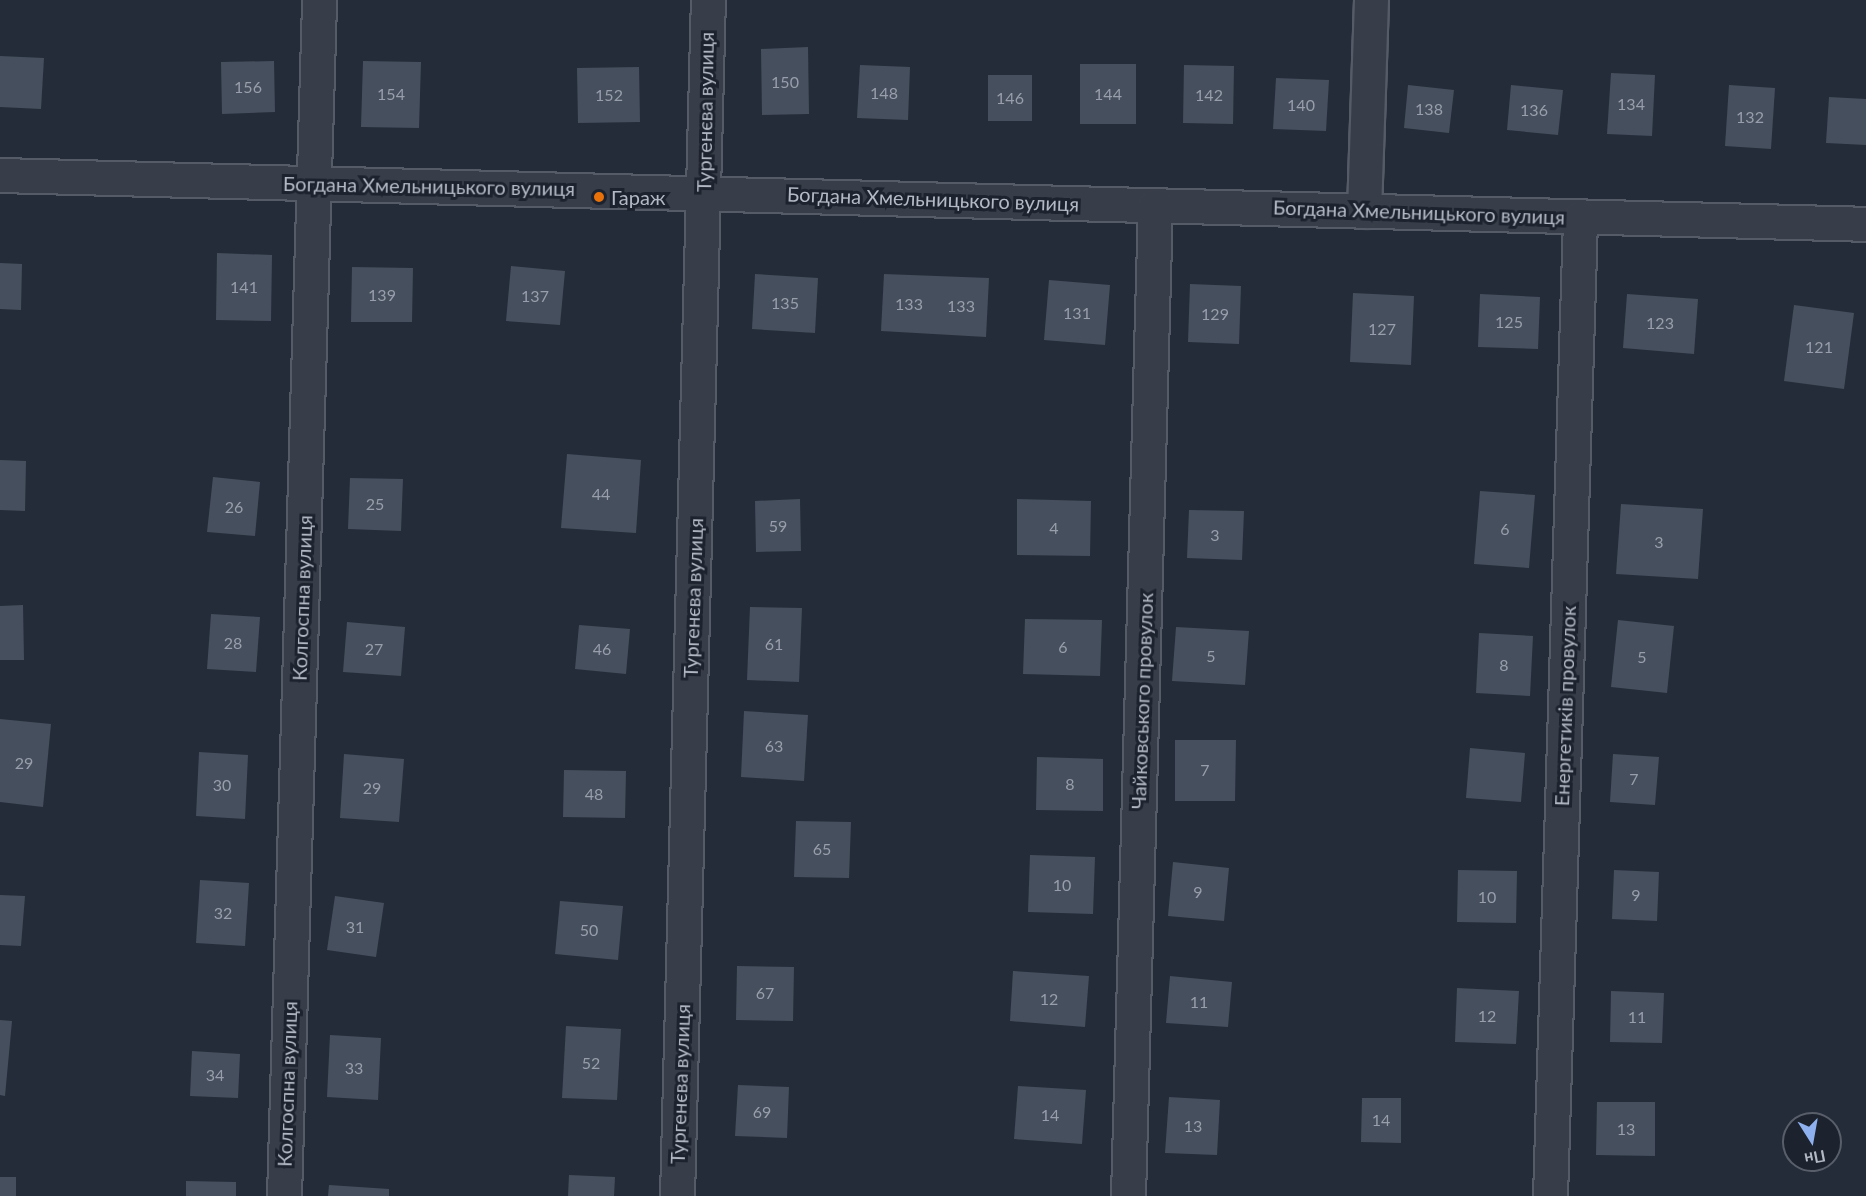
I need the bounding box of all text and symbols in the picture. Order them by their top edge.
street label: Тургенєва вулиця [692,32,718,192]
house number: 150 [771,72,799,92]
house number: 156 [234,77,262,97]
house number: 148 [870,83,898,103]
house number: 154 [377,84,405,104]
house number: 144 [1094,84,1122,104]
house number: 152 [595,85,623,105]
house number: 142 [1195,85,1223,105]
house number: 146 [996,88,1024,108]
house number: 134 [1617,94,1645,114]
house number: 140 [1287,95,1315,115]
house number: 138 [1415,99,1443,119]
house number: 136 [1520,100,1548,120]
house number: 132 [1736,107,1764,127]
street label: Богдана Хмельницького вулиця [283,171,575,201]
street label: Богдана Хмельницького вулиця [787,182,1079,216]
place label: Гараж [611,185,666,209]
marker: Гараж [592,190,606,204]
street label: Богдана Хмельницького вулиця [1273,195,1565,229]
house number: 141 [230,277,258,297]
house number: 139 [368,285,396,305]
house number: 137 [521,286,549,306]
house number: 135 [771,293,799,313]
house number: 133 [895,294,923,314]
house number: 133 [947,296,975,316]
house number: 131 [1063,303,1091,323]
house number: 129 [1201,304,1229,324]
house number: 125 [1495,312,1523,332]
house number: 123 [1646,313,1674,333]
house number: 127 [1368,319,1396,339]
house number: 121 [1805,337,1833,357]
house number: 44 [592,484,610,504]
house number: 25 [366,494,384,514]
house number: 26 [225,497,243,517]
street label: Колгоспна вулиця [287,515,317,681]
house number: 59 [769,516,787,536]
street label: Тургенєва вулиця [678,518,708,678]
house number: 4 [1049,518,1059,538]
house number: 6 [1500,519,1510,539]
house number: 3 [1210,525,1220,545]
house number: 3 [1654,532,1664,552]
street label: Чайковського провулок [1126,592,1158,810]
street label: Енергетиків провулок [1550,605,1580,807]
house number: 28 [224,633,242,653]
house number: 61 [765,634,783,654]
house number: 6 [1058,637,1068,657]
house number: 27 [365,639,383,659]
house number: 46 [593,639,611,659]
house number: 5 [1206,646,1216,666]
house number: 5 [1637,647,1647,667]
house number: 8 [1499,655,1509,675]
house number: 63 [765,736,783,756]
house number: 29 [15,753,33,773]
house number: 7 [1200,760,1210,780]
house number: 7 [1629,769,1639,789]
house number: 8 [1065,774,1075,794]
house number: 30 [213,775,231,795]
house number: 29 [363,778,381,798]
house number: 48 [585,784,603,804]
house number: 65 [813,839,831,859]
house number: 10 [1053,875,1071,895]
house number: 9 [1193,882,1203,902]
house number: 9 [1631,885,1641,905]
house number: 10 [1478,887,1496,907]
house number: 32 [214,903,232,923]
house number: 31 [346,917,364,937]
house number: 50 [580,920,598,940]
house number: 67 [756,983,774,1003]
house number: 12 [1040,989,1058,1009]
house number: 11 [1190,992,1208,1012]
street label: Колгоспна вулиця [272,1001,302,1167]
street label: Тургенєва вулиця [665,1004,695,1164]
house number: 12 [1478,1006,1496,1026]
house number: 11 [1628,1007,1646,1027]
house number: 52 [582,1053,600,1073]
house number: 33 [345,1058,363,1078]
house number: 34 [206,1065,224,1085]
house number: 69 [753,1102,771,1122]
house number: 14 [1041,1105,1059,1125]
house number: 14 [1372,1110,1390,1130]
north arrow [1782,1112,1842,1172]
house number: 13 [1184,1116,1202,1136]
house number: 13 [1617,1119,1635,1139]
text: Пн [1803,1147,1827,1170]

